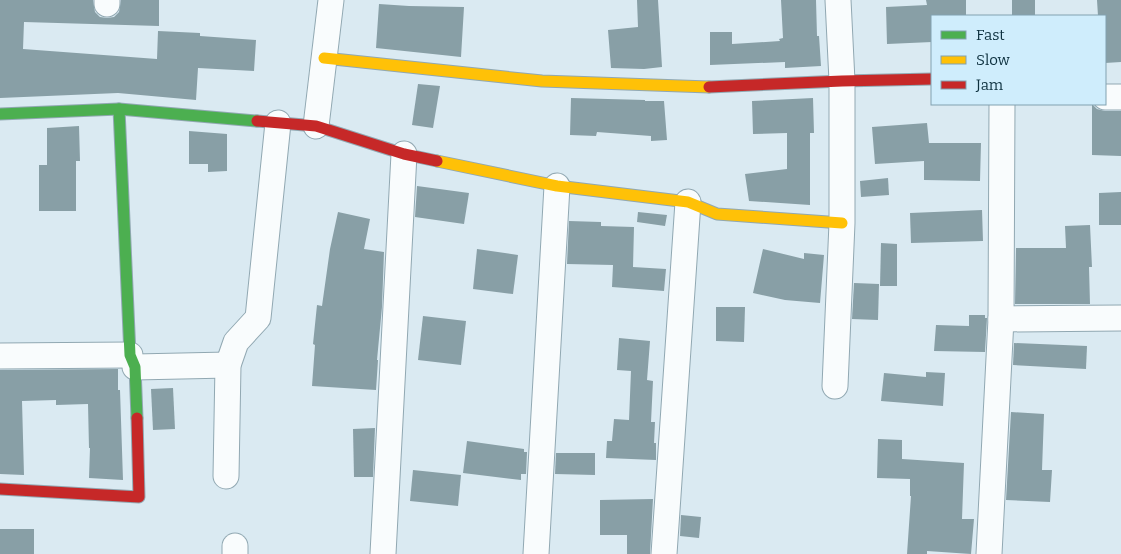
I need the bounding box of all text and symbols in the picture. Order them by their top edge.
legend [931,15,1106,105]
text: Fast [976,26,1005,44]
text: Slow [976,51,1011,69]
text: Jam [975,76,1004,94]

